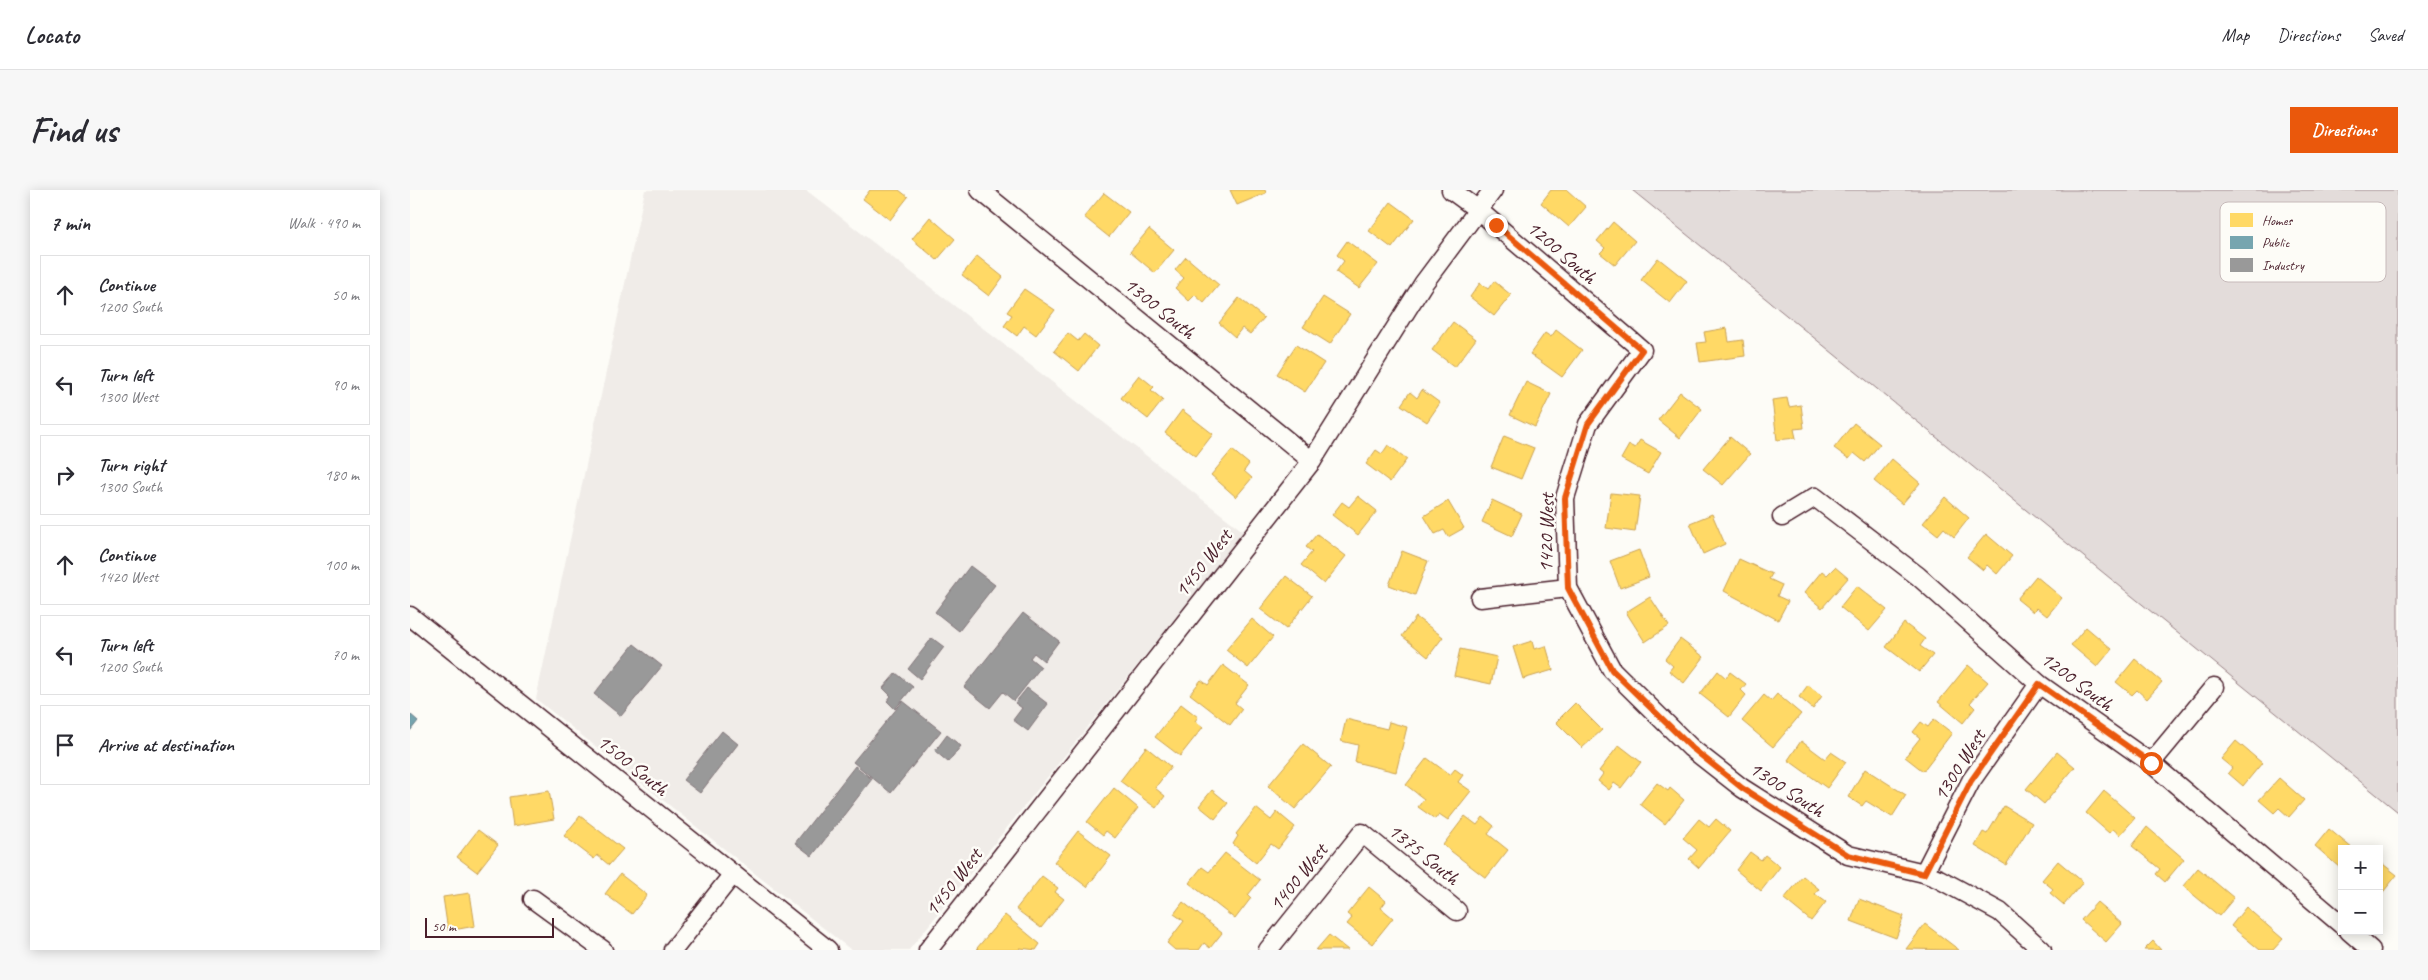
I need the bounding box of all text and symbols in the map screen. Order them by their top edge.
text: Locato [25,20,79,50]
text: Map [2222,24,2249,46]
text: Directions [2277,24,2340,46]
text: Saved [2368,24,2403,46]
button: Directions [2290,107,2398,153]
text: Find us [30,108,117,153]
legend [2220,202,2386,282]
text: 7 min [50,210,90,236]
text: Homes [2262,212,2293,229]
text: Walk · 490 m [288,213,360,233]
route end [1485,214,1508,237]
street label: 1200 South [1522,214,1604,291]
text: Public [2262,234,2290,251]
text: Industry [2262,257,2305,274]
street label: 1300 South [1119,271,1202,346]
text: Continue [98,273,155,297]
icon: ahead [51,281,79,309]
text: 50 m [332,285,359,305]
text: 1200 South [98,297,162,317]
text: Turn left [98,363,153,387]
icon: left [51,371,79,399]
text: 90 m [332,375,359,395]
text: 1300 West [98,387,158,407]
text: Turn right [98,453,165,477]
icon: right [51,461,79,489]
text: 180 m [325,465,359,485]
text: 1300 South [98,477,162,497]
street label: 1420 West [1532,491,1560,573]
street label: 1450 West [1168,522,1239,602]
text: Continue [98,543,155,567]
icon: ahead [51,551,79,579]
text: 100 m [325,555,359,575]
text: 1420 West [98,567,158,587]
text: Turn left [98,633,153,657]
icon: left [51,641,79,669]
text: 70 m [332,645,359,665]
street label: 1200 South [2035,645,2120,718]
text: 1200 South [98,657,162,677]
street label: 1300 West [1927,723,1992,805]
street label: 1500 South [592,728,675,803]
icon: arrive [51,731,79,759]
text: Arrive at destination [98,733,234,757]
route start [2140,752,2163,775]
street label: 1300 South [1744,755,1831,824]
street label: 1375 South [1383,817,1466,892]
street label: 1400 West [1263,836,1334,916]
street label: 1450 West [918,841,989,921]
map controls [2338,845,2383,935]
button: + [2338,845,2383,890]
button: − [2338,890,2383,935]
scale bar [425,915,554,938]
text: 50 m [432,918,456,935]

